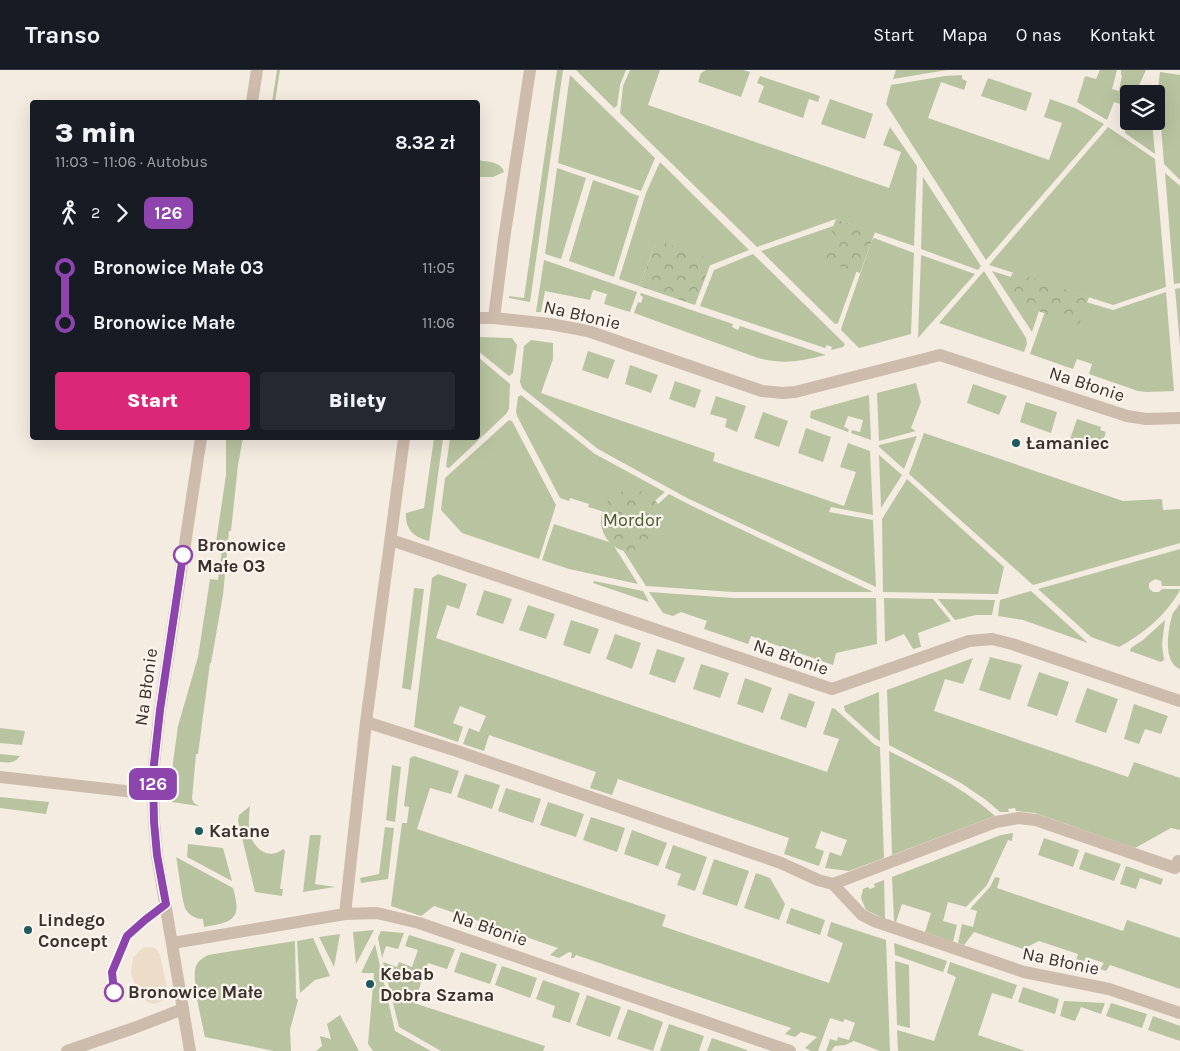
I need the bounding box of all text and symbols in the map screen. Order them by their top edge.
text: Transo [25,21,100,49]
text: Start [873,24,914,46]
text: Mapa [942,24,988,46]
text: O nas [1016,24,1062,46]
text: Kontakt [1090,24,1155,46]
map controls [1120,85,1165,130]
button: layers [1120,85,1165,130]
text: 3 min [55,116,136,149]
text: 8.32 zł [395,132,455,154]
text: 11:03 – 11:06 · Autobus [55,152,208,171]
icon: walk [55,199,83,227]
icon: forward [108,199,136,227]
text: 126 [154,202,183,224]
text: 2 [91,203,100,222]
text: Bronowice Małe 03 [93,257,264,279]
text: 11:05 [422,258,455,277]
street label: Na Błonie [542,296,622,334]
text: Bronowice Małe [93,312,235,334]
text: 11:06 [422,313,455,332]
street label: Na Błonie [1046,361,1128,407]
button: Start [55,372,250,430]
button: Bilety [260,372,455,430]
place label: Łamaniec [1026,432,1109,454]
marker: Łamaniec [1010,437,1022,449]
park label: Mordor [603,509,662,531]
place label: Bronowice Małe 03 [197,534,286,577]
marker: Bronowice Małe 03 [173,545,193,565]
street label: Na Błonie [751,634,831,680]
street label: Na Błonie [130,647,162,727]
line badge: 126 [124,768,182,800]
text: 126 [139,773,167,795]
place label: Katane [209,820,270,842]
marker: Katane [193,825,205,837]
street label: Na Błonie [450,905,530,951]
place label: Lindego Concept [38,909,108,952]
marker: Lindego Concept [22,924,34,936]
street label: Na Błonie [1021,942,1101,980]
place label: Kebab Dobra Szama [380,963,494,1006]
marker: Kebab Dobra Szama [364,978,376,990]
place label: Bronowice Małe [128,981,263,1003]
marker: Bronowice Małe [104,982,124,1002]

